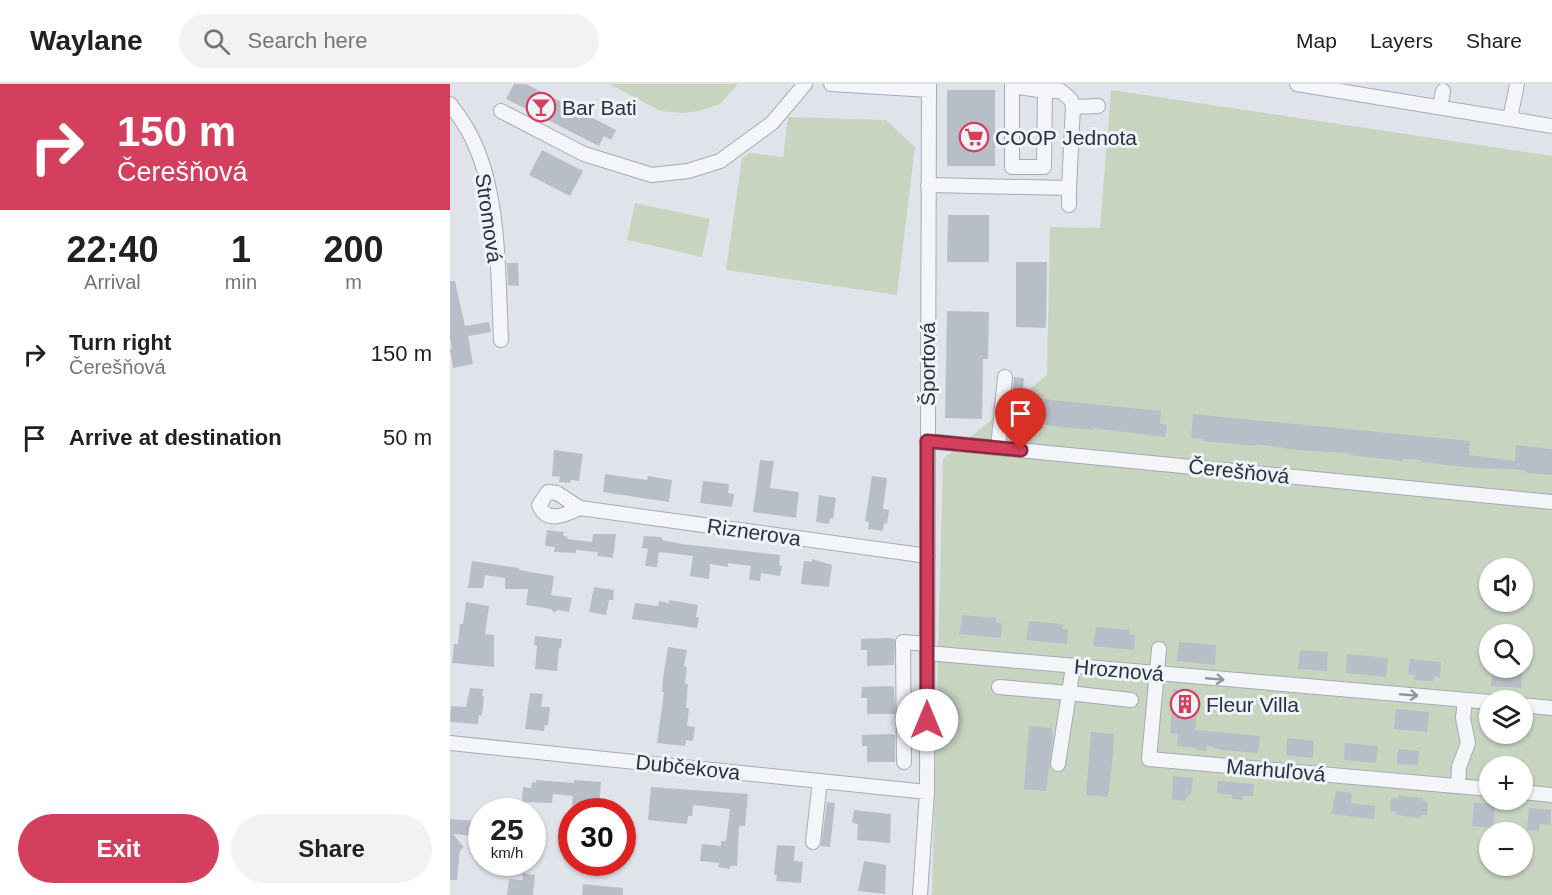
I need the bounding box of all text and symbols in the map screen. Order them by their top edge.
search box [179,14,599,68]
text: Waylane [30,25,143,56]
icon: search [200,25,233,58]
text: Search here [248,28,367,53]
text: Map [1296,29,1337,52]
text: Layers [1370,29,1433,52]
text: Share [1466,29,1522,52]
bar icon: Bar Bati [525,91,557,123]
place label: Bar Bati [562,96,637,119]
icon: right [18,108,96,186]
text: 150 m [117,108,236,155]
supermarket icon: COOP Jednota [958,121,990,153]
place label: COOP Jednota [995,126,1137,149]
text: Čerešňová [117,157,248,187]
street label: Stromová [471,172,507,264]
text: 22:40 [66,229,158,270]
text: 1 [231,229,251,270]
text: 200 [323,229,384,270]
text: Arrival [84,271,141,293]
text: min [225,271,257,293]
text: m [345,271,362,293]
street label: Športová [916,322,939,406]
text: Turn right [69,330,171,355]
icon: right [18,338,51,371]
text: 150 m [371,341,432,366]
text: Čerešňová [69,356,166,378]
pin [995,388,1046,450]
icon: arrive [1004,397,1037,430]
icon: arrive [18,422,51,455]
text: Arrive at destination [69,425,282,450]
text: 50 m [383,425,432,450]
street label: Čerešňová [1187,454,1291,488]
street label: Riznerova [706,514,803,550]
map controls [1479,558,1533,876]
button: sound [1479,558,1533,612]
button: search [1479,624,1533,678]
street label: Hroznová [1073,655,1165,685]
one-way arrow [1204,673,1224,684]
position arrow [895,688,959,752]
building icon: Fleur Villa [1169,688,1201,720]
one-way arrow [1399,690,1419,701]
button: layers [1479,690,1533,744]
place label: Fleur Villa [1206,693,1299,716]
street label: Dubčekova [635,750,742,784]
street label: Marhuľová [1225,754,1327,786]
button: + [1479,756,1533,810]
speed limit sign: 30 [558,798,636,876]
text: 25 [490,813,524,846]
button: Exit [18,814,219,883]
button: Share [231,814,432,883]
button: − [1479,822,1533,876]
text: km/h [491,844,523,861]

